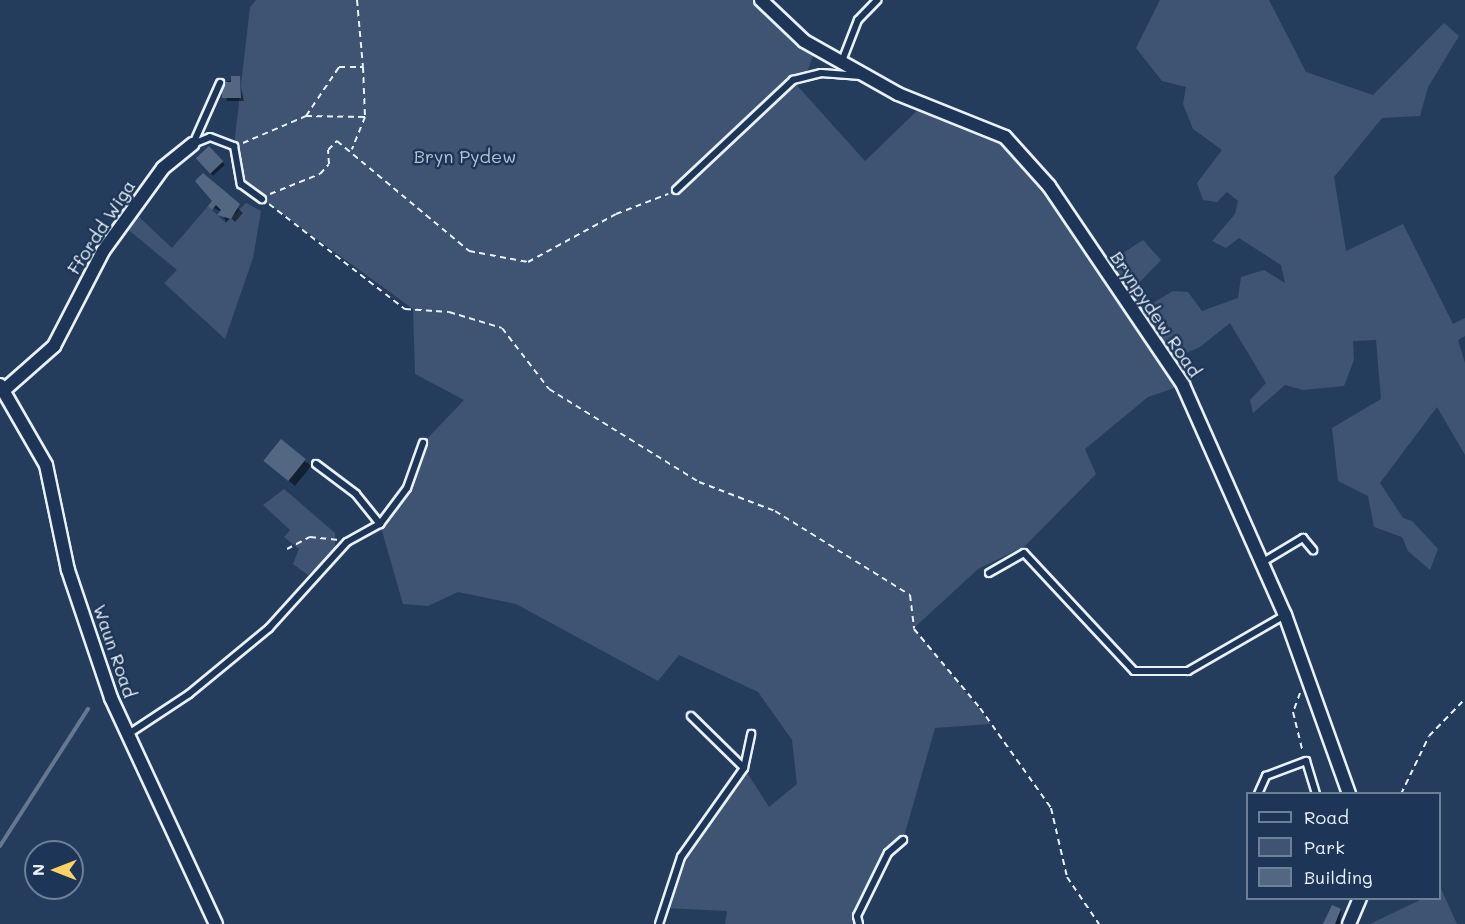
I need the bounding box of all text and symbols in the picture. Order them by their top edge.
park label: Bryn Pydew [414,145,516,167]
street label: Ffordd Wiga [62,176,140,278]
street label: Brynpydew Road [1106,247,1206,381]
street label: Waun Road [89,601,141,701]
legend [1246,792,1441,900]
text: Road [1304,805,1349,829]
text: Park [1304,835,1345,859]
north arrow [24,840,84,900]
text: N [27,864,48,876]
text: Building [1304,865,1372,889]

